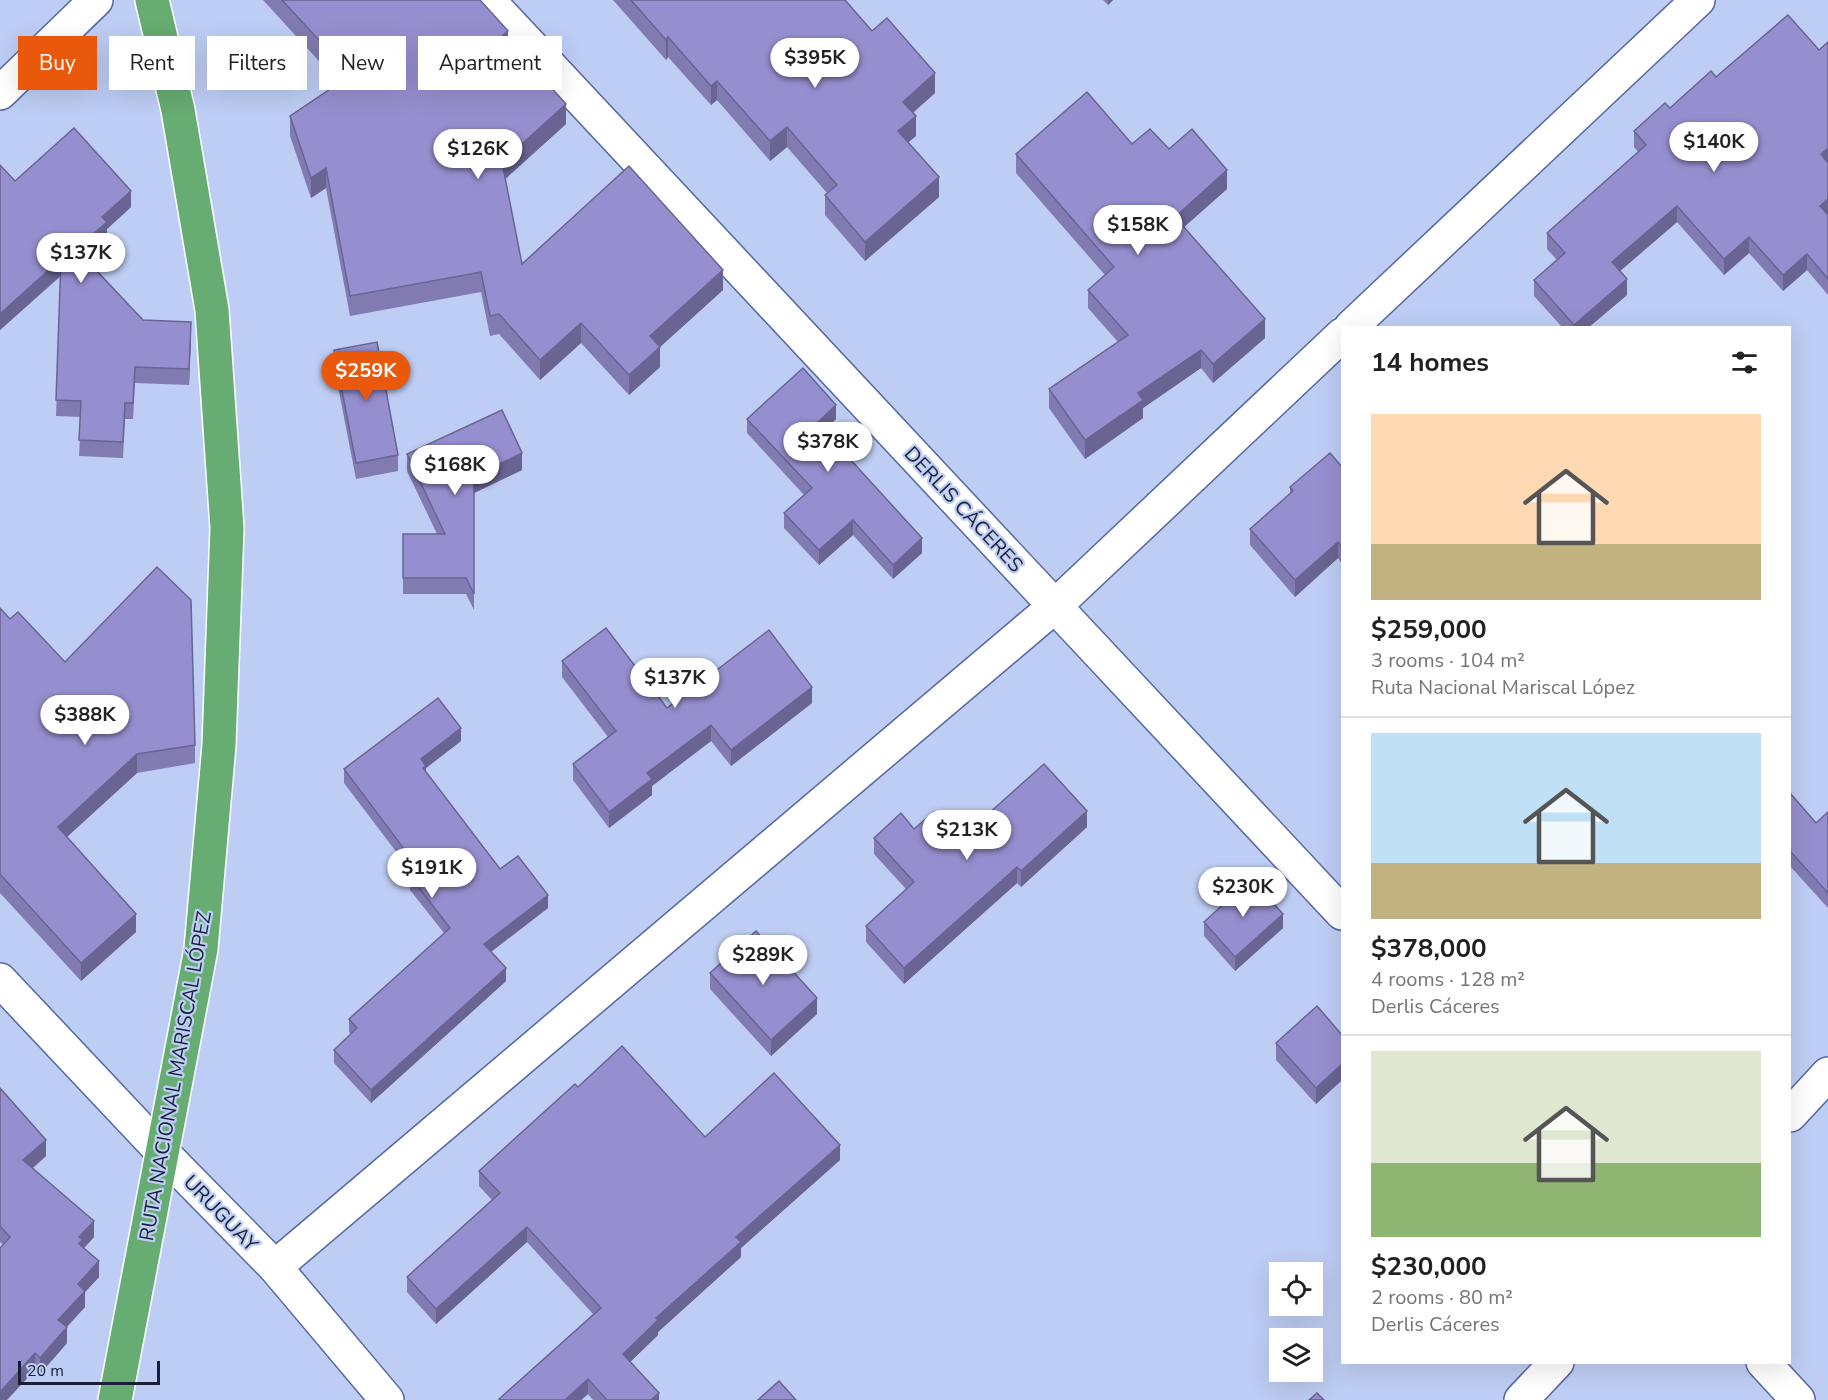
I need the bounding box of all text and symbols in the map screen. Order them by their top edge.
chip: Buy [18,36,97,90]
chip: Rent [109,36,195,90]
chip: Filters [207,36,307,90]
chip: New [319,36,406,90]
chip: Apartment [418,36,562,90]
pin: $395K [773,38,857,89]
text: $395K [784,44,846,71]
pin: $140K [1672,122,1756,173]
text: $140K [1683,128,1745,155]
pin: $126K [436,129,520,180]
text: $126K [447,135,509,162]
pin: $158K [1096,205,1180,256]
text: $158K [1107,211,1169,238]
pin: $137K [39,233,123,284]
text: $137K [50,239,112,266]
text: 14 homes [1371,345,1489,380]
icon: filters [1728,346,1761,379]
pin: $259K [324,351,408,402]
text: $259K [335,357,397,384]
pin: $378K [786,422,870,473]
text: $378K [797,428,859,455]
street label: DERLIS CÁCERES [898,441,1029,578]
pin: $168K [413,445,497,496]
text: $168K [424,451,486,478]
icon: home [1512,453,1620,561]
text: $259,000 [1371,612,1487,647]
text: 3 rooms · 104 m² [1371,647,1525,674]
pin: $137K [633,658,717,709]
text: $137K [644,664,706,691]
text: Ruta Nacional Mariscal López [1371,674,1635,701]
pin: $388K [43,695,127,746]
text: $388K [54,701,116,728]
icon: home [1512,772,1620,880]
pin: $213K [925,810,1009,861]
text: $213K [936,816,998,843]
pin: $191K [390,848,474,899]
text: $191K [401,854,463,881]
pin: $230K [1201,867,1285,918]
text: $230K [1212,873,1274,900]
street label: RUTA NACIONAL MARISCAL LÓPEZ [133,909,218,1243]
text: $378,000 [1371,931,1487,966]
pin: $289K [721,935,805,986]
text: $289K [732,941,794,968]
text: 4 rooms · 128 m² [1371,966,1525,993]
text: Derlis Cáceres [1371,993,1500,1020]
icon: home [1512,1090,1620,1198]
street label: URUGUAY [177,1169,265,1258]
text: $230,000 [1371,1249,1487,1284]
map controls [1269,1262,1323,1382]
button: locate [1269,1262,1323,1316]
text: 2 rooms · 80 m² [1371,1284,1513,1311]
text: Derlis Cáceres [1371,1311,1500,1338]
button: layers [1269,1328,1323,1382]
scale bar [18,1358,160,1386]
text: 20 m [27,1360,64,1382]

